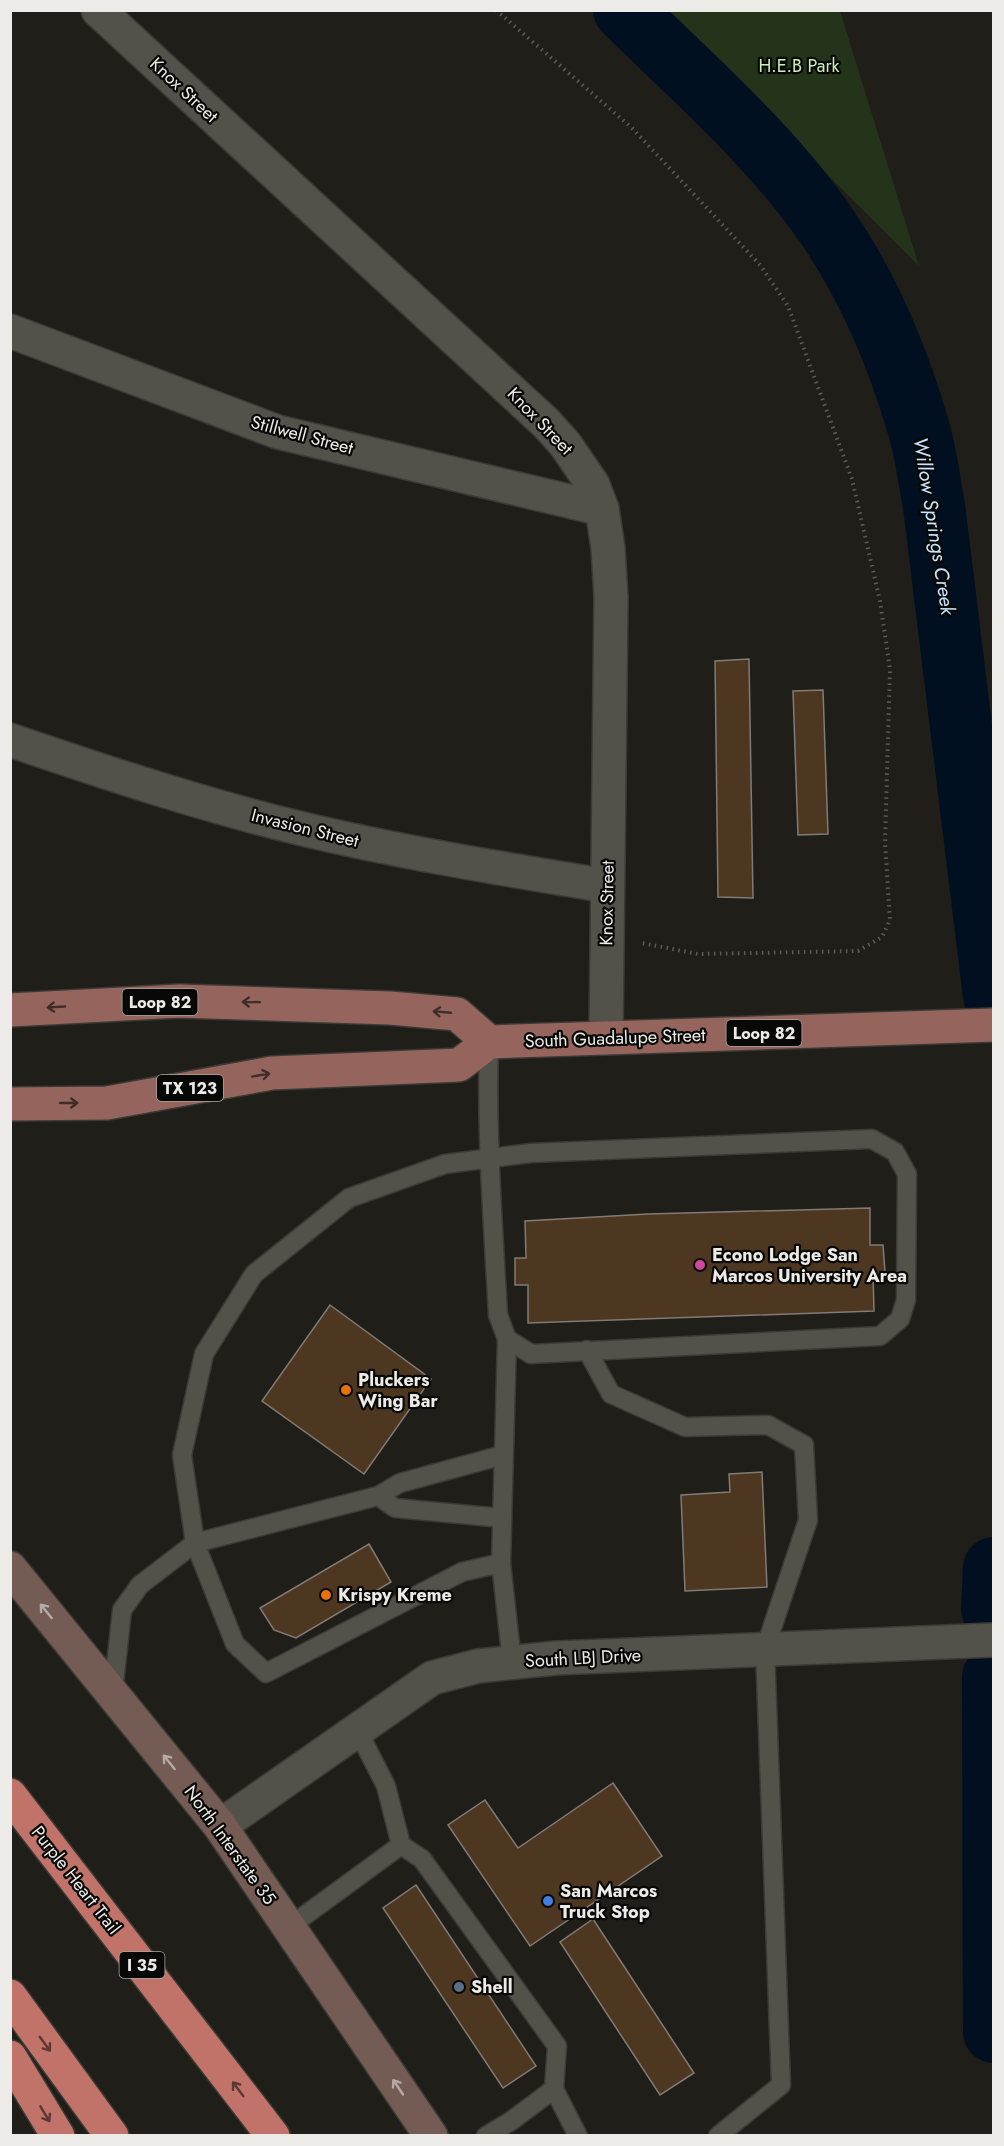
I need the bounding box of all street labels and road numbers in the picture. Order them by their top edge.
street label: Knox Street [144,51,224,129]
street label: Knox Street [501,381,579,461]
street label: Stillwell Street [248,409,357,461]
street label: Invasion Street [249,802,362,854]
street label: Knox Street [593,860,621,946]
road number: Loop 82 [122,989,198,1015]
road number: Loop 82 [726,1020,801,1046]
street label: South Guadalupe Street [524,1022,706,1054]
road number: TX 123 [157,1075,223,1101]
street label: South LBJ Drive [524,1642,642,1674]
street label: North Interstate 35 [178,1780,282,1910]
street label: Purple Heart Trail [25,1820,127,1940]
road number: I 35 [120,1952,164,1978]

